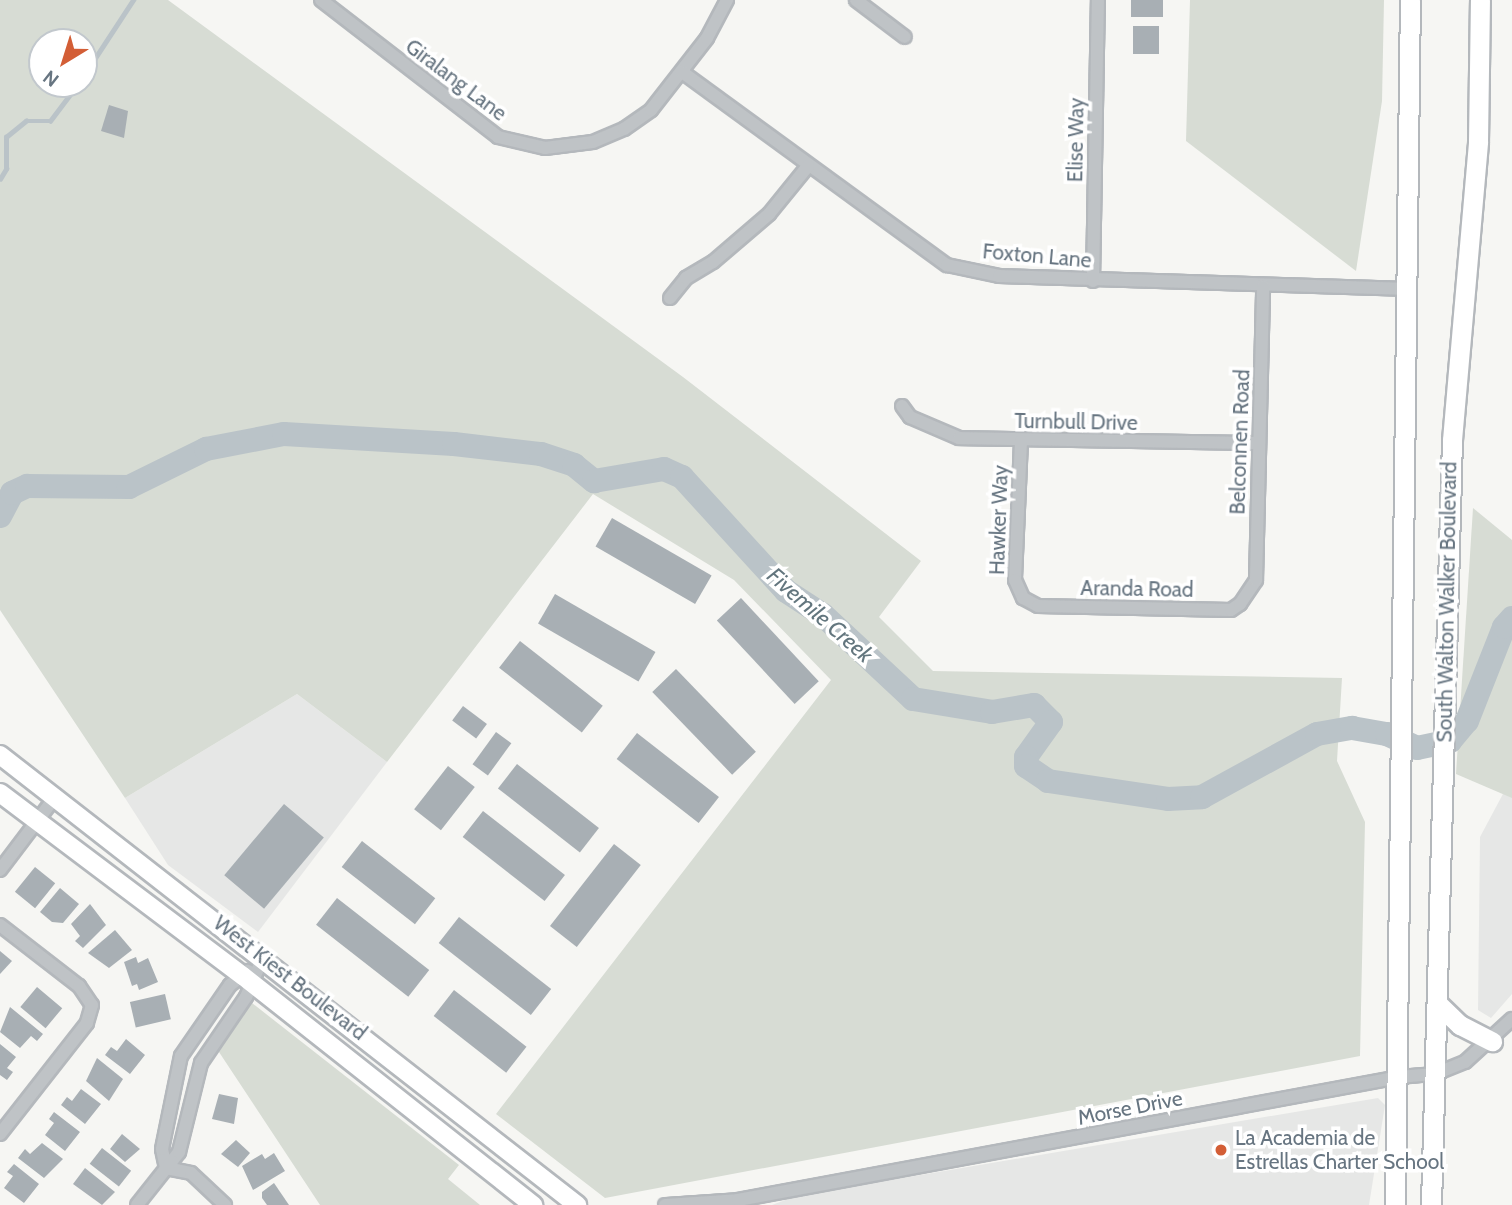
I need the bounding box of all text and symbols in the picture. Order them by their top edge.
north arrow [28,28,98,98]
street label: Giralang Lane [400,34,512,126]
text: N [39,65,63,92]
street label: Elise Way [1063,98,1089,182]
street label: Foxton Lane [981,239,1093,273]
street label: Belconnen Road [1225,369,1255,515]
street label: Turnbull Drive [1014,408,1138,436]
street label: South Walton Walker Boulevard [1432,461,1462,743]
street label: Hawker Way [984,465,1014,575]
water label: Fivemile Creek [761,562,879,668]
street label: Aranda Road [1080,575,1194,603]
street label: West Kiest Boulevard [208,910,372,1046]
street label: Morse Drive [1075,1085,1185,1131]
place label: La Academia de Estrellas Charter School [1235,1125,1444,1175]
marker: La Academia de Estrellas Charter School [1213,1142,1229,1158]

